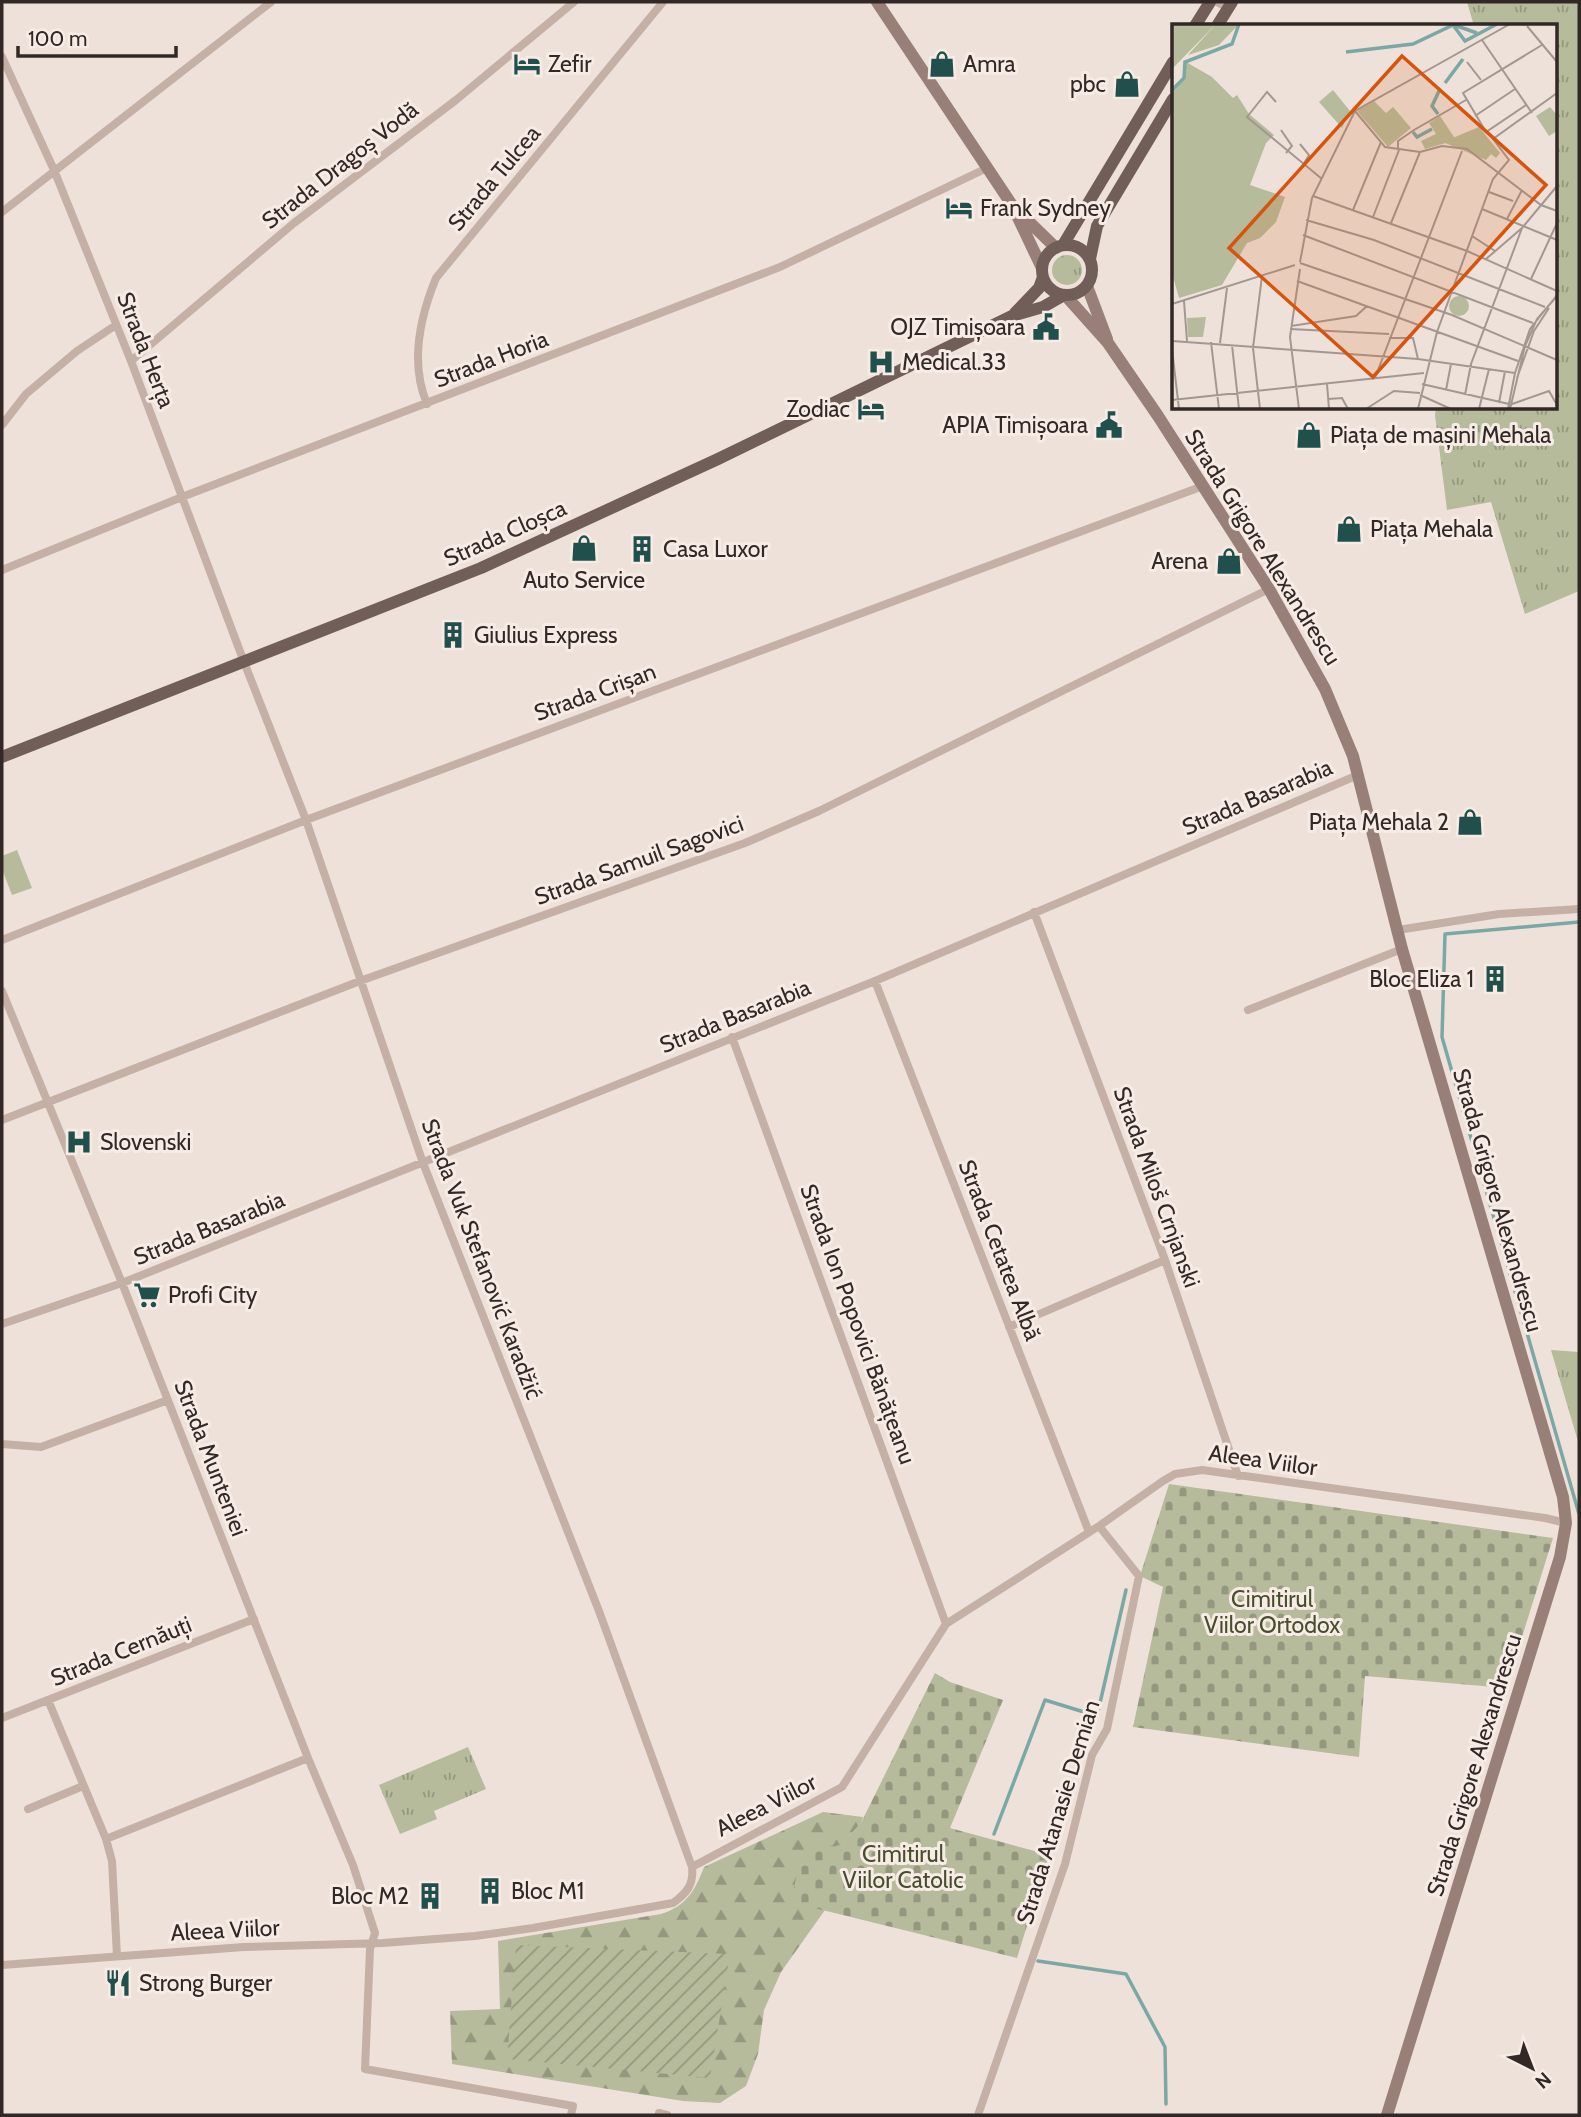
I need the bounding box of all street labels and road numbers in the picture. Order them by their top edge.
street label: Strada Dragoș Vodă [256,95,424,235]
street label: Strada Tulcea [442,120,546,236]
street label: Strada Herța [110,288,181,412]
street label: Strada Horia [430,324,552,394]
street label: Strada Grigore Alexandrescu [1179,424,1347,670]
street label: Strada Cloșca [439,494,571,573]
street label: Strada Crișan [530,657,660,728]
street label: Strada Basarabia [1178,753,1336,841]
street label: Strada Samuil Sagovici [531,809,747,911]
street label: Strada Basarabia [656,973,814,1059]
street label: Strada Grigore Alexandrescu [1447,1065,1549,1335]
street label: Strada Miloš Crnjanski [1108,1083,1206,1291]
street label: Strada Vuk Stefanović Karadžić [416,1115,548,1403]
street label: Strada Cetatea Albă [953,1156,1047,1344]
street label: Strada Ion Popovici Bănățeanu [793,1180,922,1468]
street label: Strada Basarabia [130,1185,288,1271]
street label: Strada Munteniei [168,1376,254,1540]
street label: Aleea Viilor [1207,1439,1320,1482]
street label: Strada Cernăuți [46,1610,196,1693]
street label: Strada Grigore Alexandrescu [1421,1631,1527,1899]
street label: Strada Atanasie Demian [1011,1697,1105,1927]
street label: Aleea Viilor [711,1767,822,1842]
street label: Aleea Viilor [170,1913,281,1947]

